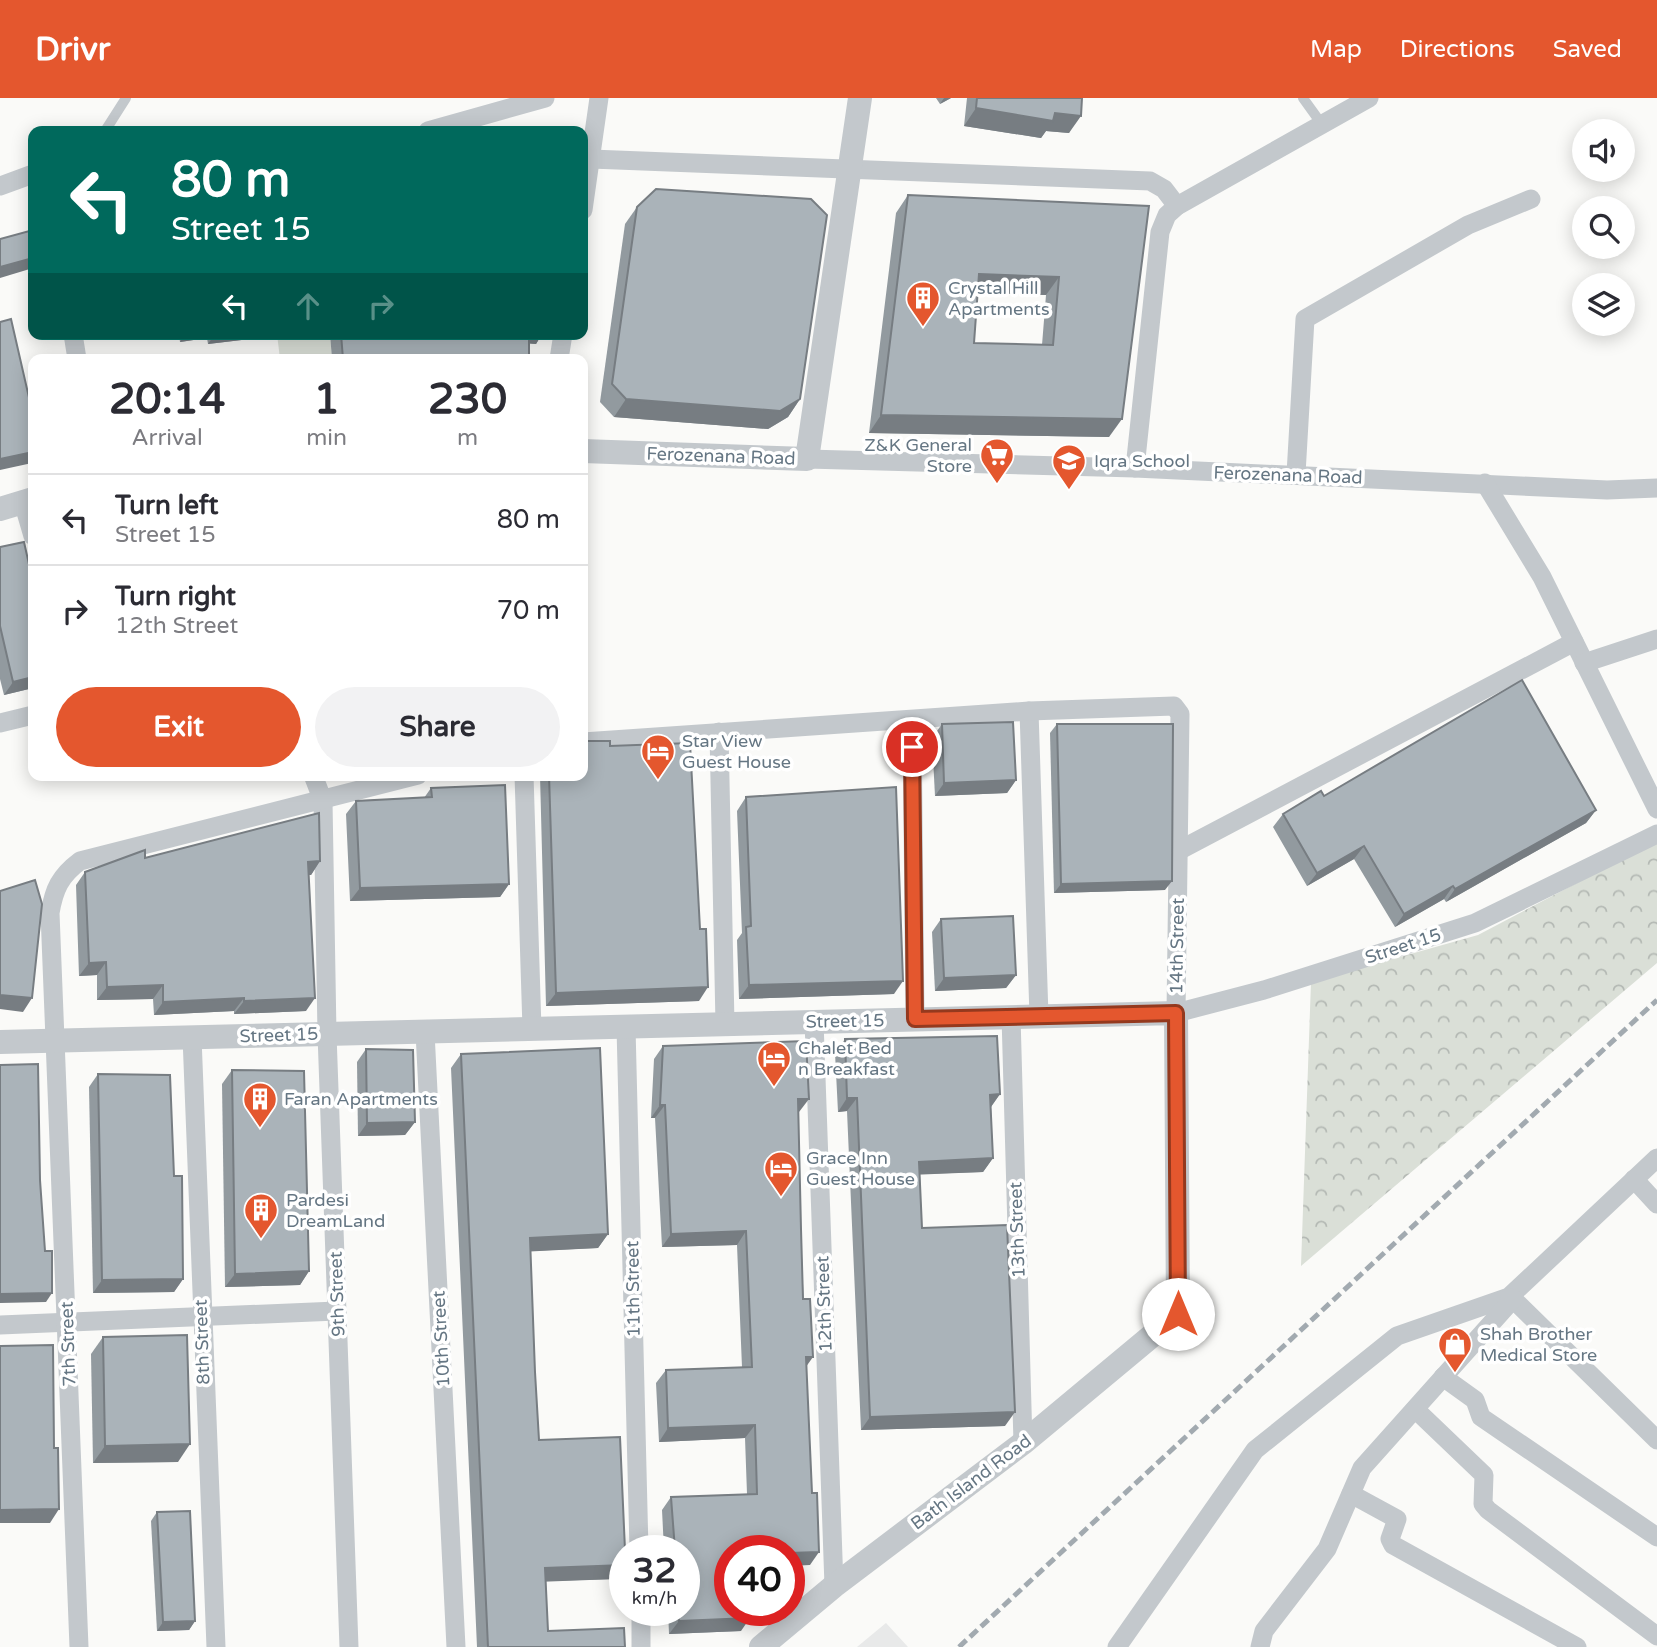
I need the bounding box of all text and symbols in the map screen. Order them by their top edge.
text: Drivr [35,30,110,69]
text: Map [1310,35,1362,64]
text: Directions [1400,35,1515,64]
text: Saved [1553,35,1622,64]
map controls [1572,119,1635,336]
button: sound [1572,119,1635,182]
text: 80 m [171,151,290,210]
icon: left [56,154,147,245]
button: search [1572,196,1635,259]
text: Street 15 [171,211,311,249]
button: layers [1572,273,1635,336]
place label: Crystal Hill Apartments [948,277,1050,320]
building icon: Crystal Hill Apartments [904,279,942,328]
icon: left [216,287,254,325]
icon: ahead [289,287,327,325]
icon: right [362,287,400,325]
text: 20:14 [109,374,225,425]
text: 1 [313,374,340,425]
text: 230 [428,374,507,425]
text: Arrival [132,424,203,452]
text: min [306,424,347,452]
text: m [457,424,478,452]
place label: Z&K General Store [864,434,972,477]
supermarket icon: Z&K General Store [978,436,1016,485]
street label: Ferozenana Road [646,442,796,470]
school or university icon: Iqra School [1050,442,1088,491]
place label: Iqra School [1094,450,1190,472]
street label: Ferozenana Road [1213,461,1363,489]
text: Turn left [115,490,218,521]
icon: left [56,501,94,539]
text: 80 m [497,504,560,535]
text: Street 15 [115,521,216,549]
text: Turn right [115,581,236,612]
icon: right [56,592,94,630]
text: 70 m [497,595,560,626]
text: 12th Street [115,612,238,640]
button: Exit [56,687,301,767]
button: Share [315,687,560,767]
pin [882,717,942,777]
icon: arrive [893,728,931,766]
place label: Star View Guest House [682,730,791,773]
hotel icon: Star View Guest House [639,732,677,781]
street label: 14th Street [1165,897,1189,994]
street label: Street 15 [1362,923,1444,969]
street label: Street 15 [805,1009,885,1033]
street label: Street 15 [239,1023,319,1047]
place label: Chalet Bed n Breakfast [798,1037,895,1080]
hotel icon: Chalet Bed n Breakfast [755,1039,793,1088]
building icon: Faran Apartments [241,1080,279,1129]
place label: Faran Apartments [284,1088,438,1110]
place label: Grace Inn Guest House [806,1147,915,1190]
hotel icon: Grace Inn Guest House [762,1149,800,1198]
street label: 13th Street [1004,1181,1030,1279]
place label: Pardesi DreamLand [286,1189,385,1232]
building icon: Pardesi DreamLand [242,1191,280,1240]
street label: 11th Street [621,1240,645,1337]
street label: 9th Street [325,1251,349,1337]
street label: 12th Street [811,1255,837,1353]
position arrow [1141,1277,1215,1351]
street label: 10th Street [427,1290,455,1388]
street label: 8th Street [190,1299,214,1385]
street label: 7th Street [56,1301,80,1387]
place label: Shah Brother Medical Store [1480,1323,1597,1366]
shop icon: Shah Brother Medical Store [1436,1325,1474,1374]
street label: Bath Island Road [906,1429,1036,1535]
speed limit sign: 40 [714,1535,805,1626]
text: 32 [633,1550,676,1592]
text: km/h [632,1587,677,1609]

